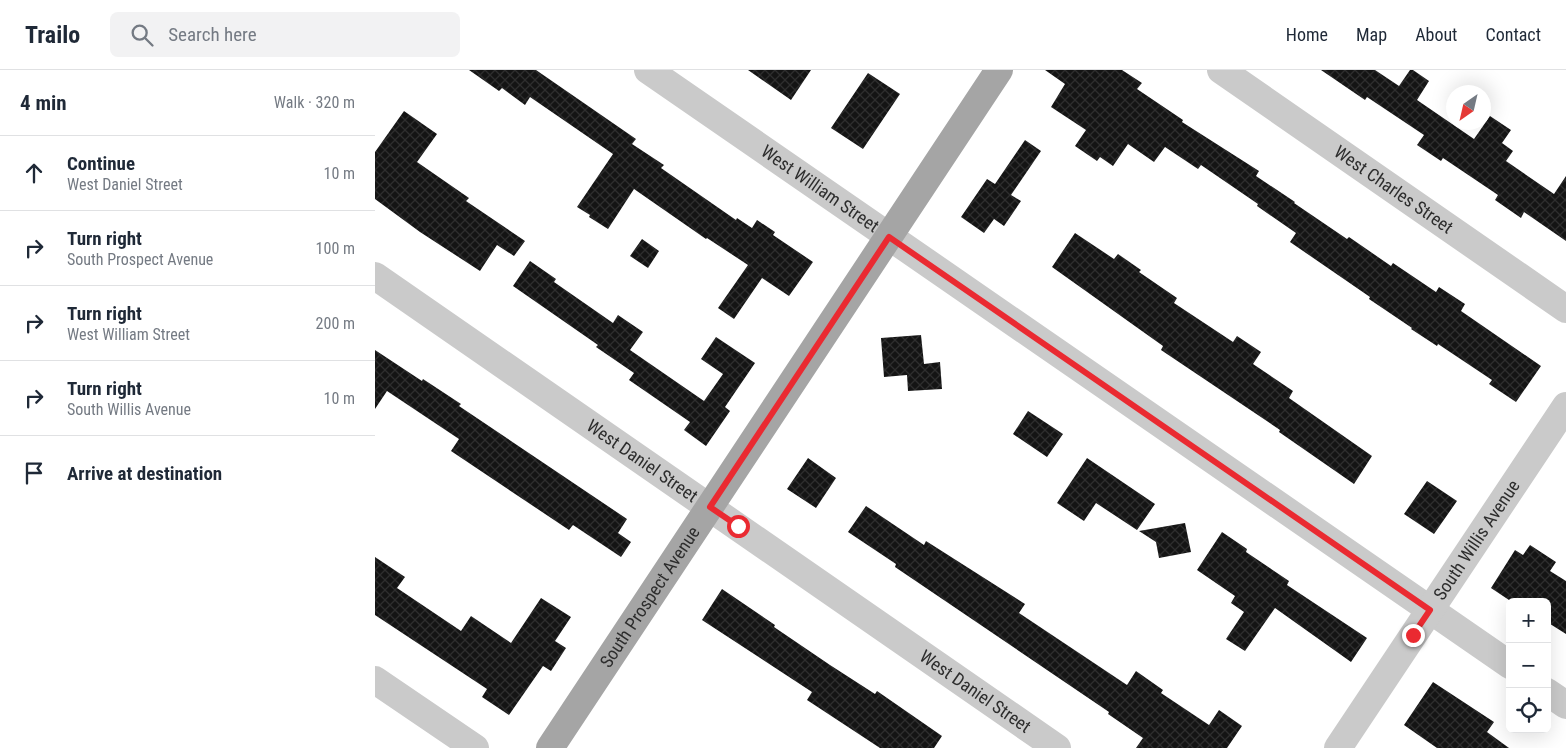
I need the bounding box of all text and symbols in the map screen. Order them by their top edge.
search box [110,12,460,57]
text: Trailo [25,21,80,49]
icon: search [128,21,156,49]
text: Search here [168,23,257,46]
text: Home [1286,24,1328,45]
text: Map [1356,24,1387,45]
text: About [1415,24,1457,45]
text: Contact [1485,24,1541,45]
north arrow [1446,85,1491,130]
text: 4 min [20,91,67,115]
text: Walk · 320 m [274,93,355,112]
street label: West William Street [757,140,883,236]
street label: West Charles Street [1330,141,1457,238]
text: Continue [67,152,135,175]
icon: ahead [20,159,48,187]
text: 10 m [323,164,355,183]
text: West Daniel Street [67,175,183,194]
text: Turn right [67,227,142,250]
icon: right [20,234,48,262]
text: 100 m [316,239,355,258]
text: South Prospect Avenue [67,250,213,269]
text: Turn right [67,302,142,325]
icon: right [20,309,48,337]
text: 200 m [316,314,355,333]
text: West William Street [67,325,190,344]
text: Turn right [67,377,142,400]
icon: right [20,384,48,412]
text: 10 m [323,389,355,408]
text: South Willis Avenue [67,400,191,419]
street label: West Daniel Street [583,415,702,506]
icon: arrive [20,459,48,487]
text: Arrive at destination [67,462,222,485]
street label: South Willis Avenue [1429,476,1524,604]
route start [727,515,750,538]
street label: South Prospect Avenue [595,522,704,671]
map controls [1506,598,1551,733]
button: + [1506,598,1551,643]
route end [1402,624,1425,647]
button: − [1506,643,1551,688]
street label: West Daniel Street [916,645,1035,737]
button: locate [1506,688,1551,733]

